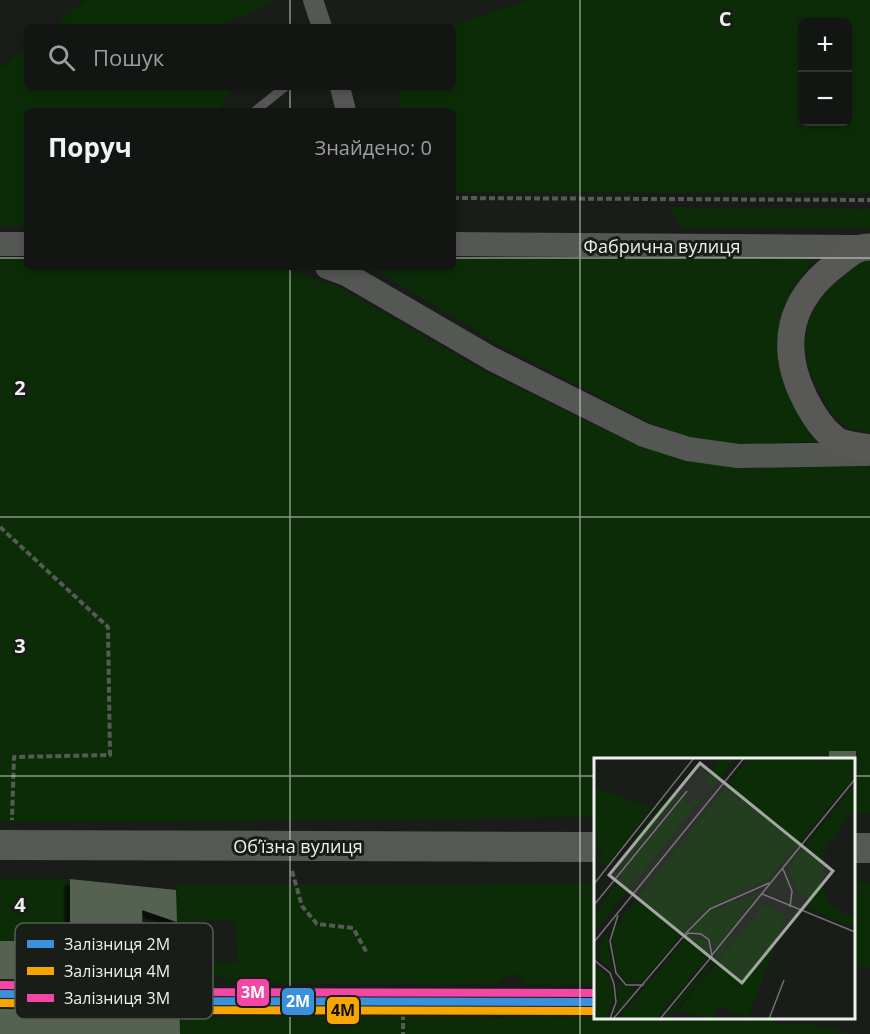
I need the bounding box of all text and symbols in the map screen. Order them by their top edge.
text: C [719,5,732,32]
map controls [798,18,852,126]
button: + [798,18,852,72]
search box [24,24,456,90]
icon: search [45,41,78,74]
text: Пошук [93,42,164,72]
button: − [798,72,852,126]
text: Поруч [48,129,132,165]
text: Знайдено: 0 [315,134,432,161]
street label: Фабрична вулиця [584,234,740,258]
text: 2 [14,374,26,401]
text: 3 [14,632,26,659]
inset map [594,758,855,1019]
street label: Обʼїзна вулиця [233,834,363,858]
text: 4 [14,891,26,918]
legend [15,923,213,1019]
text: Залізниця 2М [64,933,170,955]
text: Залізниця 4М [64,960,170,982]
line badge: 3М [236,978,270,1007]
text: 3М [241,981,265,1003]
text: Залізниця 3М [64,987,170,1009]
line badge: 2М [281,987,315,1016]
text: 2М [286,990,310,1012]
line badge: 4М [326,996,360,1025]
text: 4М [331,999,355,1021]

